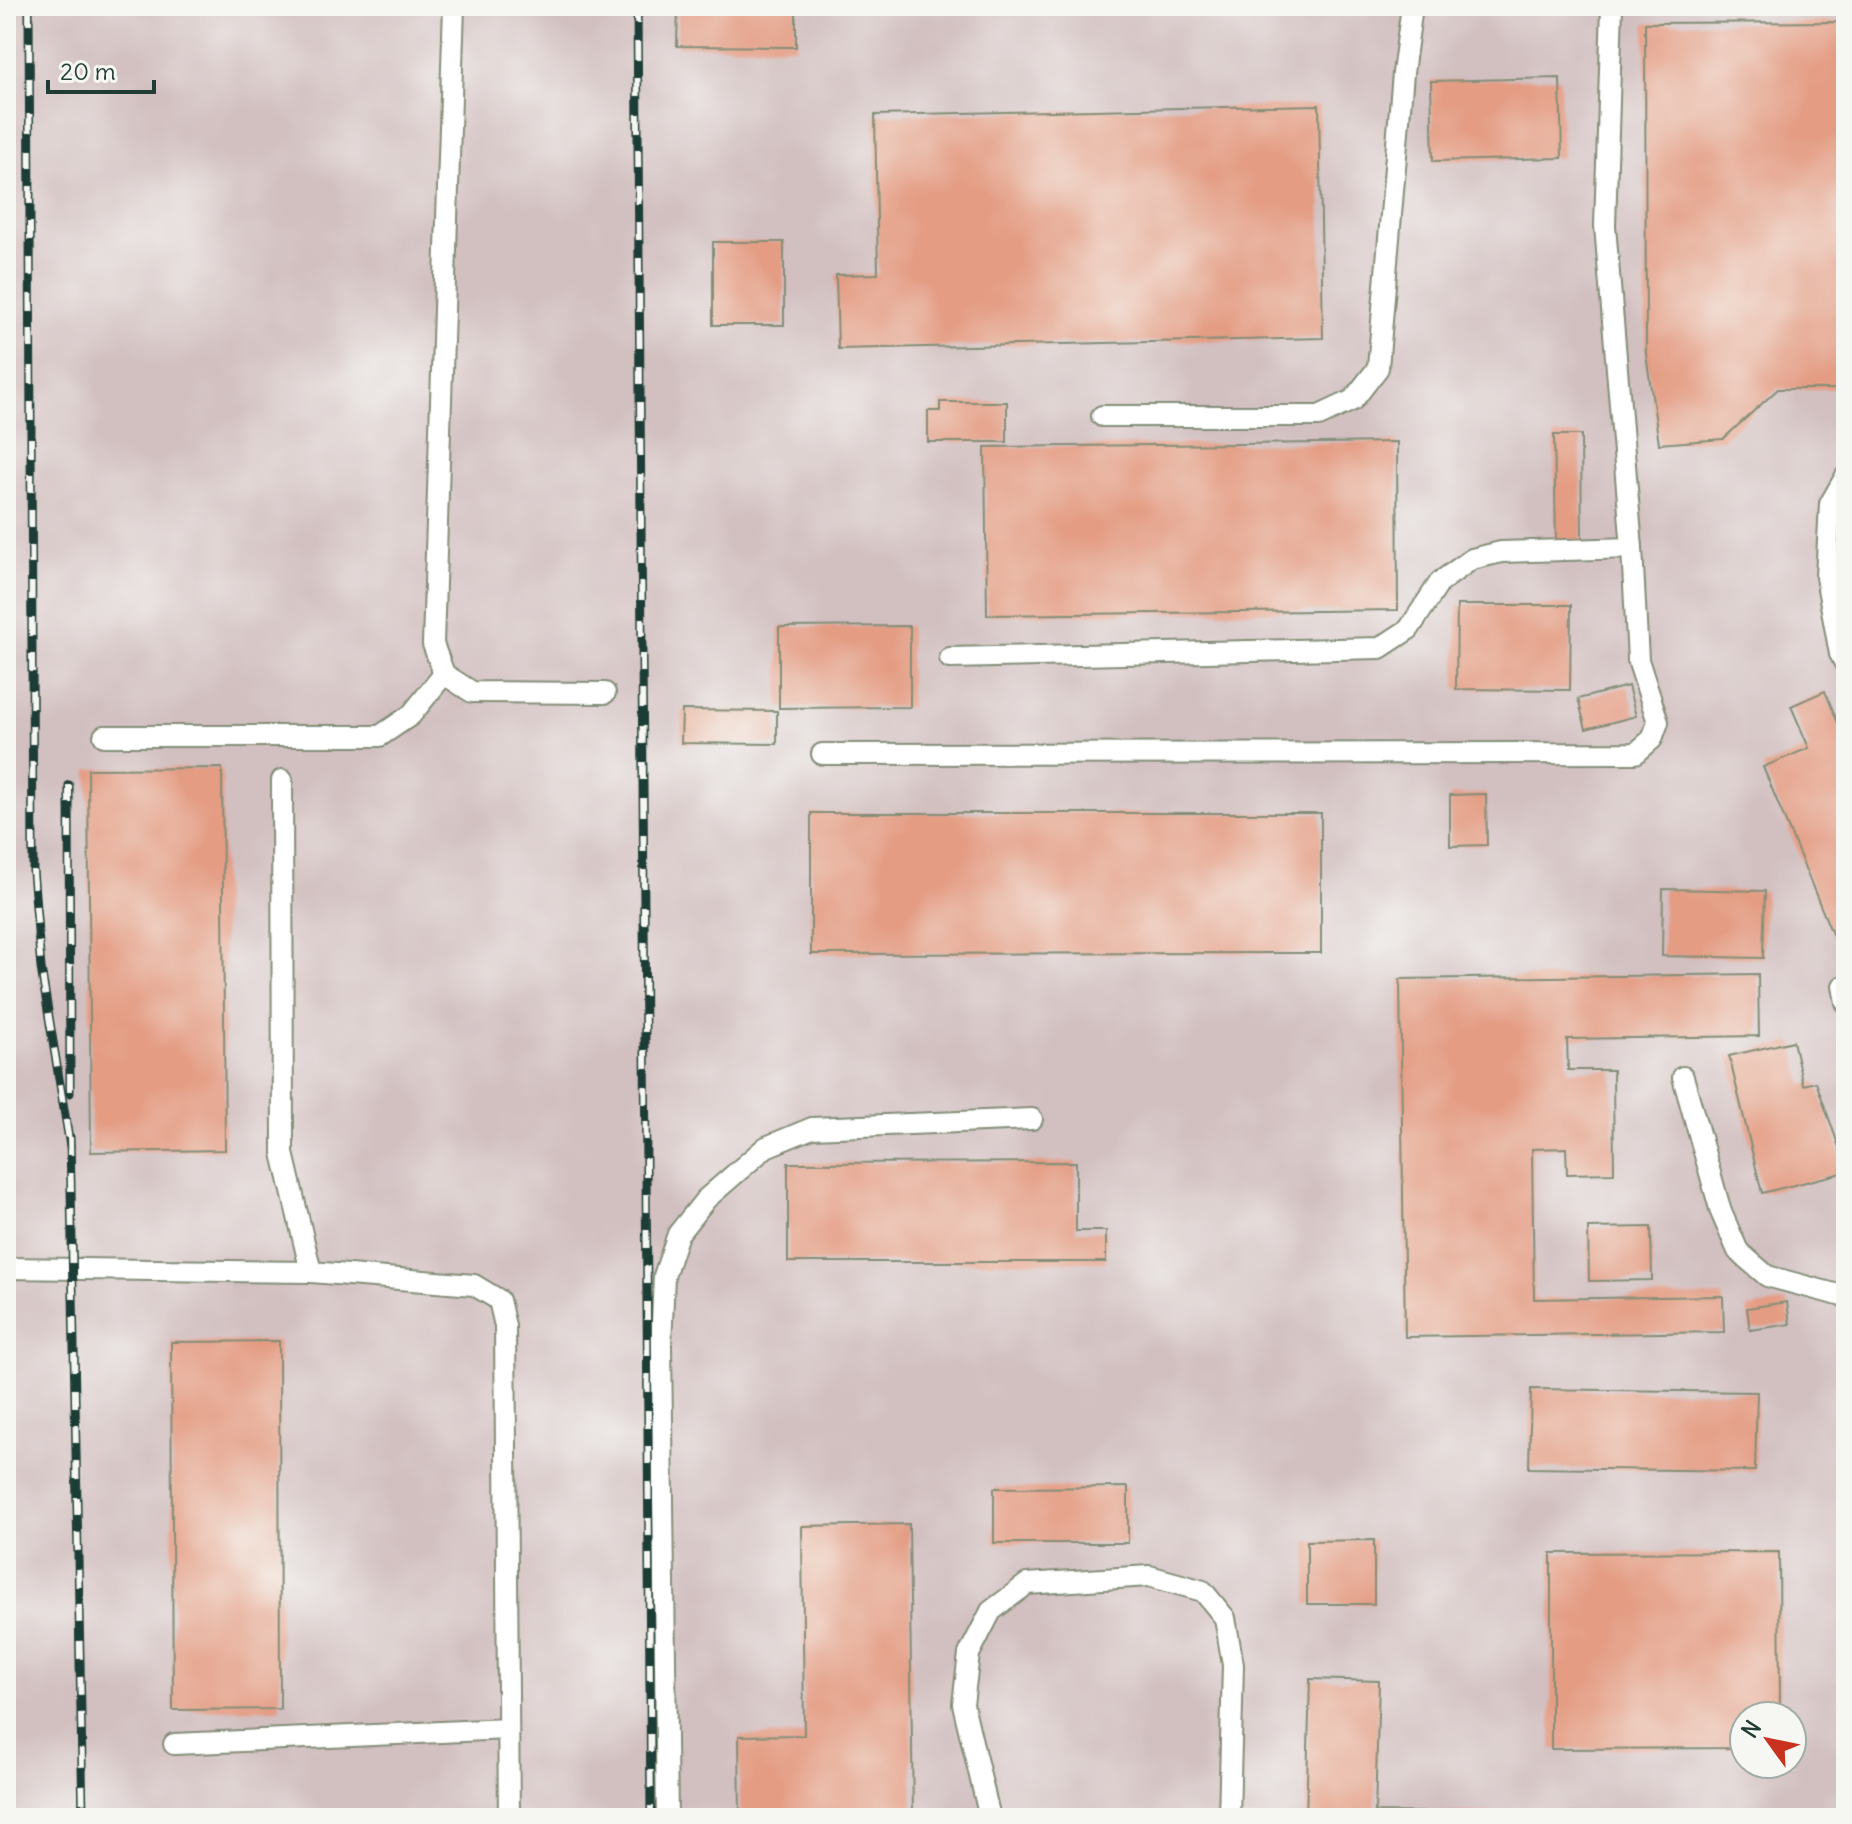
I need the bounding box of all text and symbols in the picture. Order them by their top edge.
scale bar [48,44,154,94]
text: 20 m [60,56,116,86]
north arrow [1728,1700,1808,1780]
text: N [1735,1715,1767,1743]

